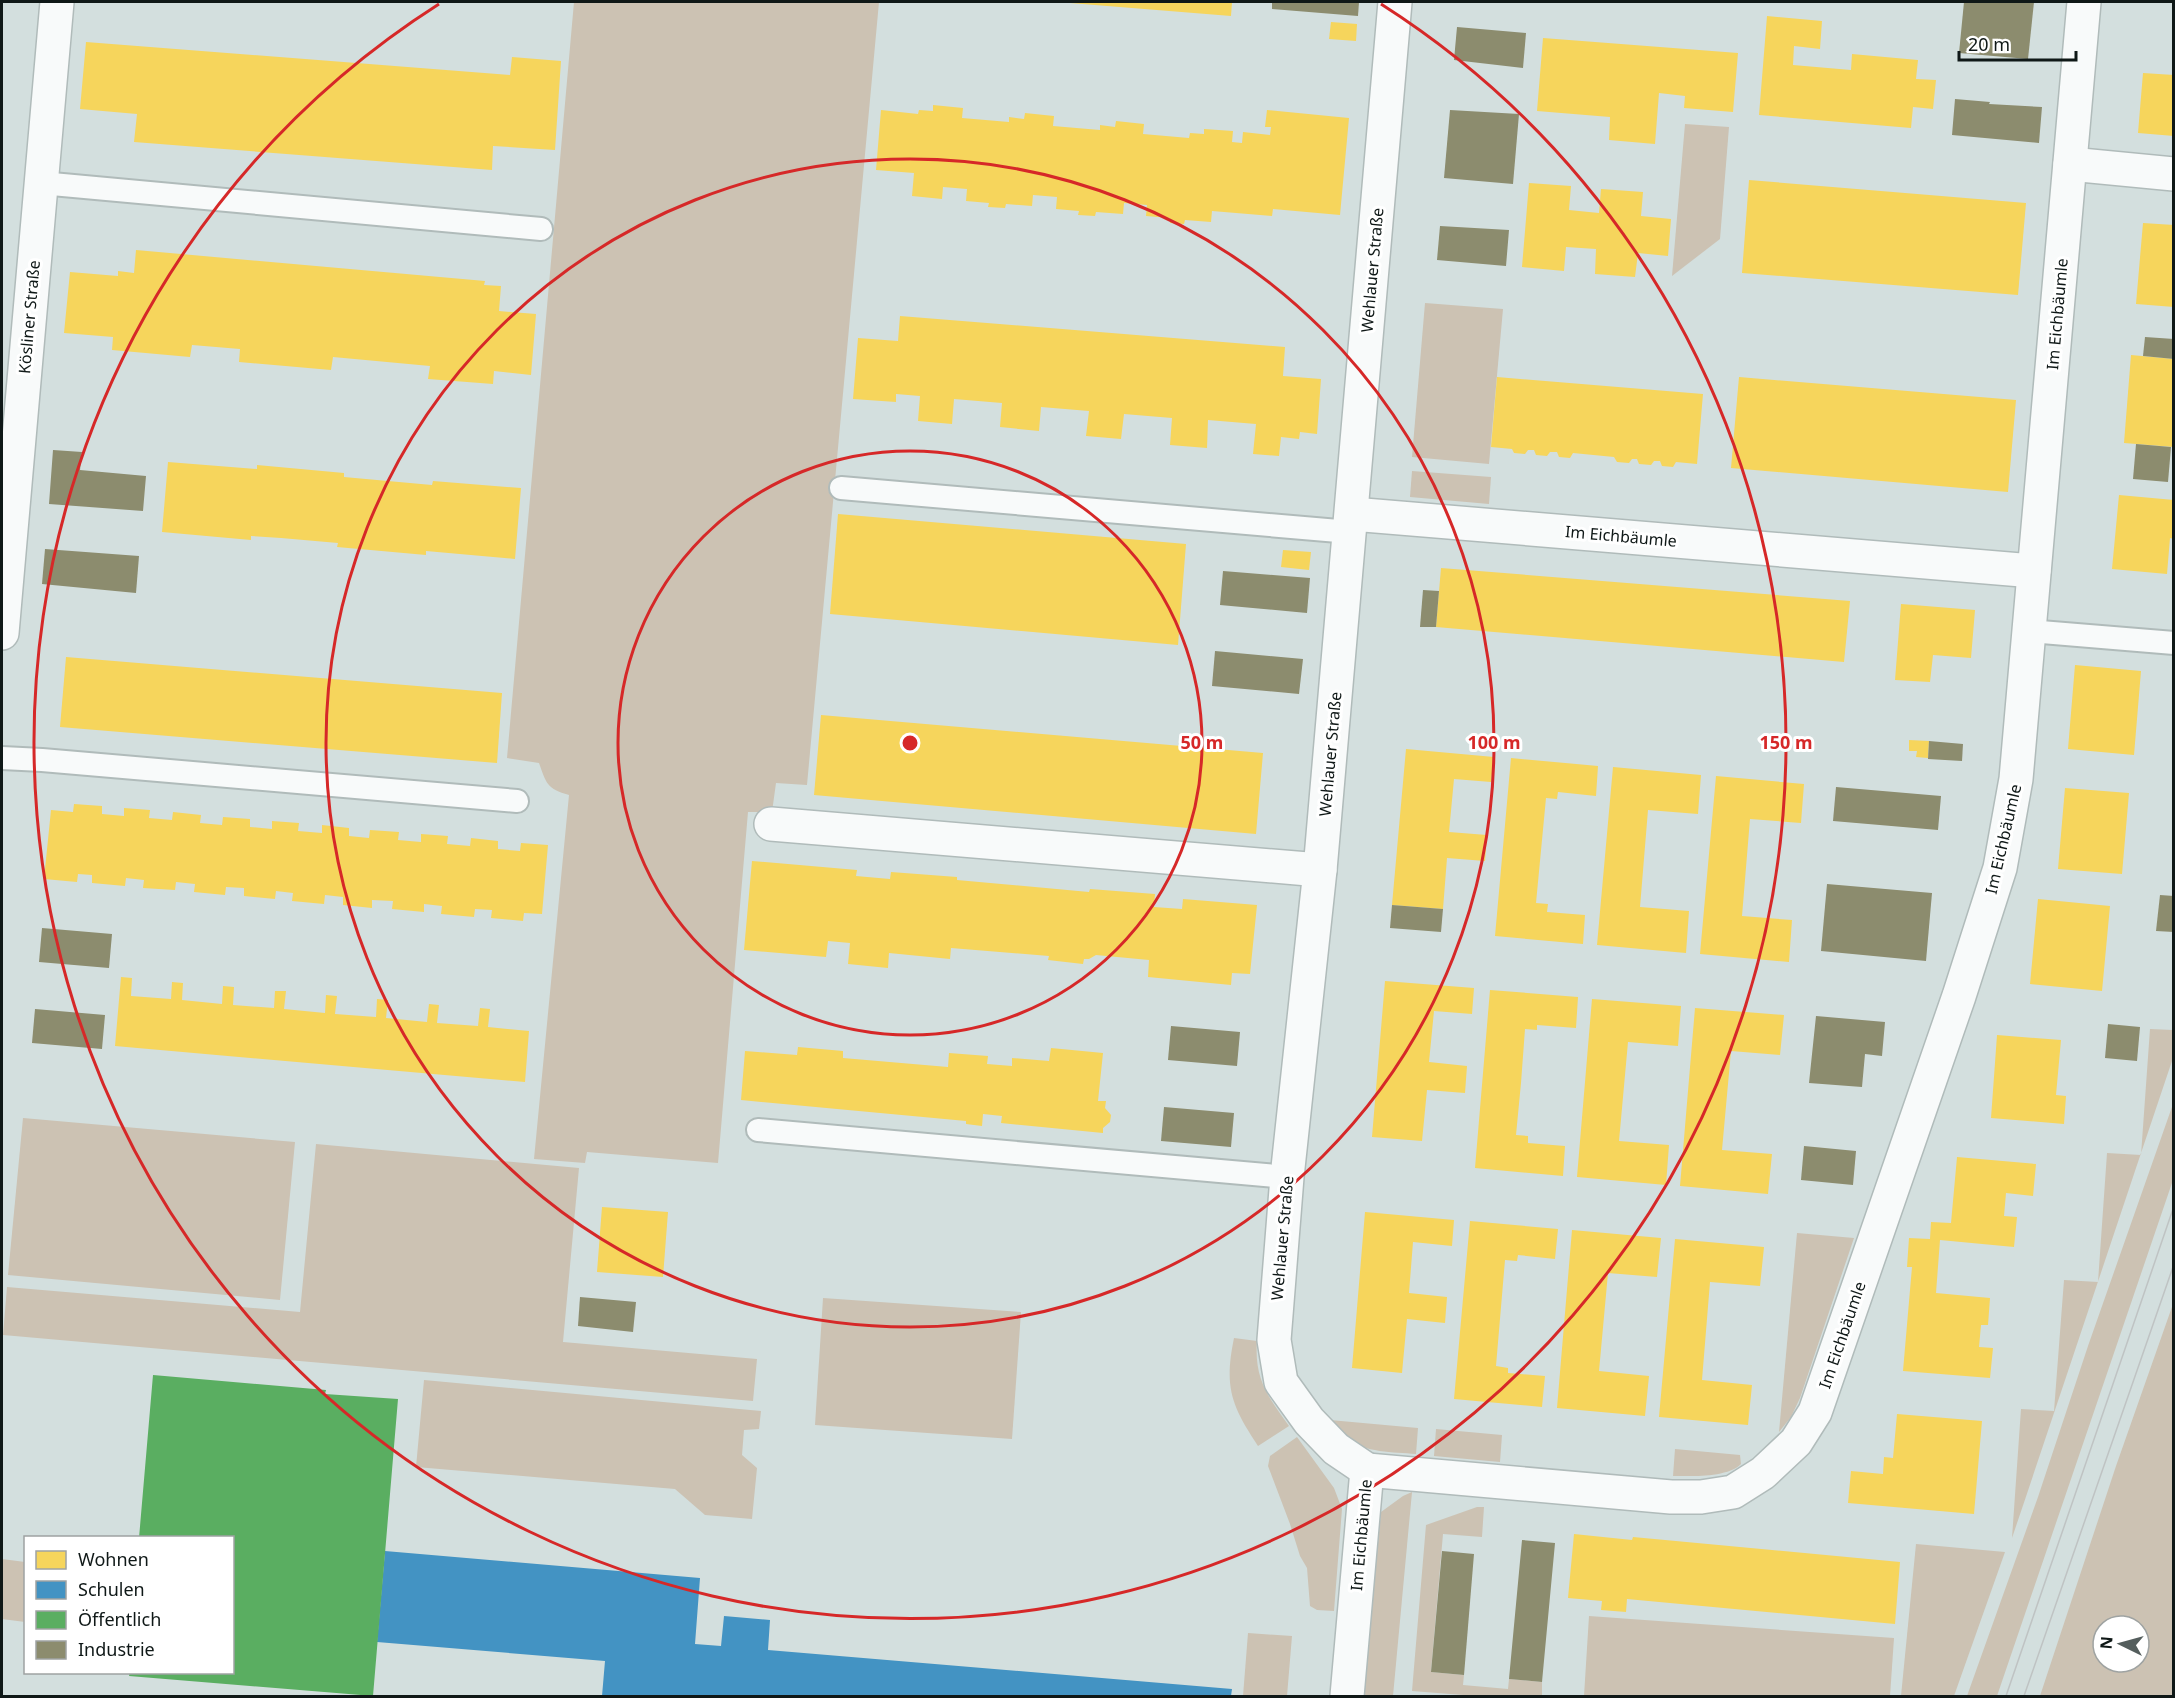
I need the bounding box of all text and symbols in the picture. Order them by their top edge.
scale bar [1959,24,2076,62]
text: 20 m [1968,32,2010,56]
street label: Wehlauer Straße [1356,207,1388,333]
street label: Im Eichbäumle [2041,257,2073,371]
street label: Kösliner Straße [13,259,45,375]
street label: Im Eichbäumle [1564,520,1678,552]
street label: Wehlauer Straße [1314,691,1346,817]
text: 50 m [1181,730,1223,754]
text: 100 m [1467,730,1521,754]
text: 150 m [1759,730,1813,754]
centre of rings [900,733,920,753]
street label: Im Eichbäumle [1980,782,2026,896]
street label: Wehlauer Straße [1266,1175,1298,1301]
street label: Im Eichbäumle [1813,1278,1871,1392]
street label: Im Eichbäumle [1345,1478,1377,1592]
legend [24,1536,234,1674]
text: Wohnen [78,1547,149,1571]
text: Schulen [78,1577,145,1601]
text: Öffentlich [78,1607,161,1631]
north arrow [2091,1614,2151,1674]
text: N [2095,1635,2118,1650]
text: Industrie [78,1637,155,1661]

